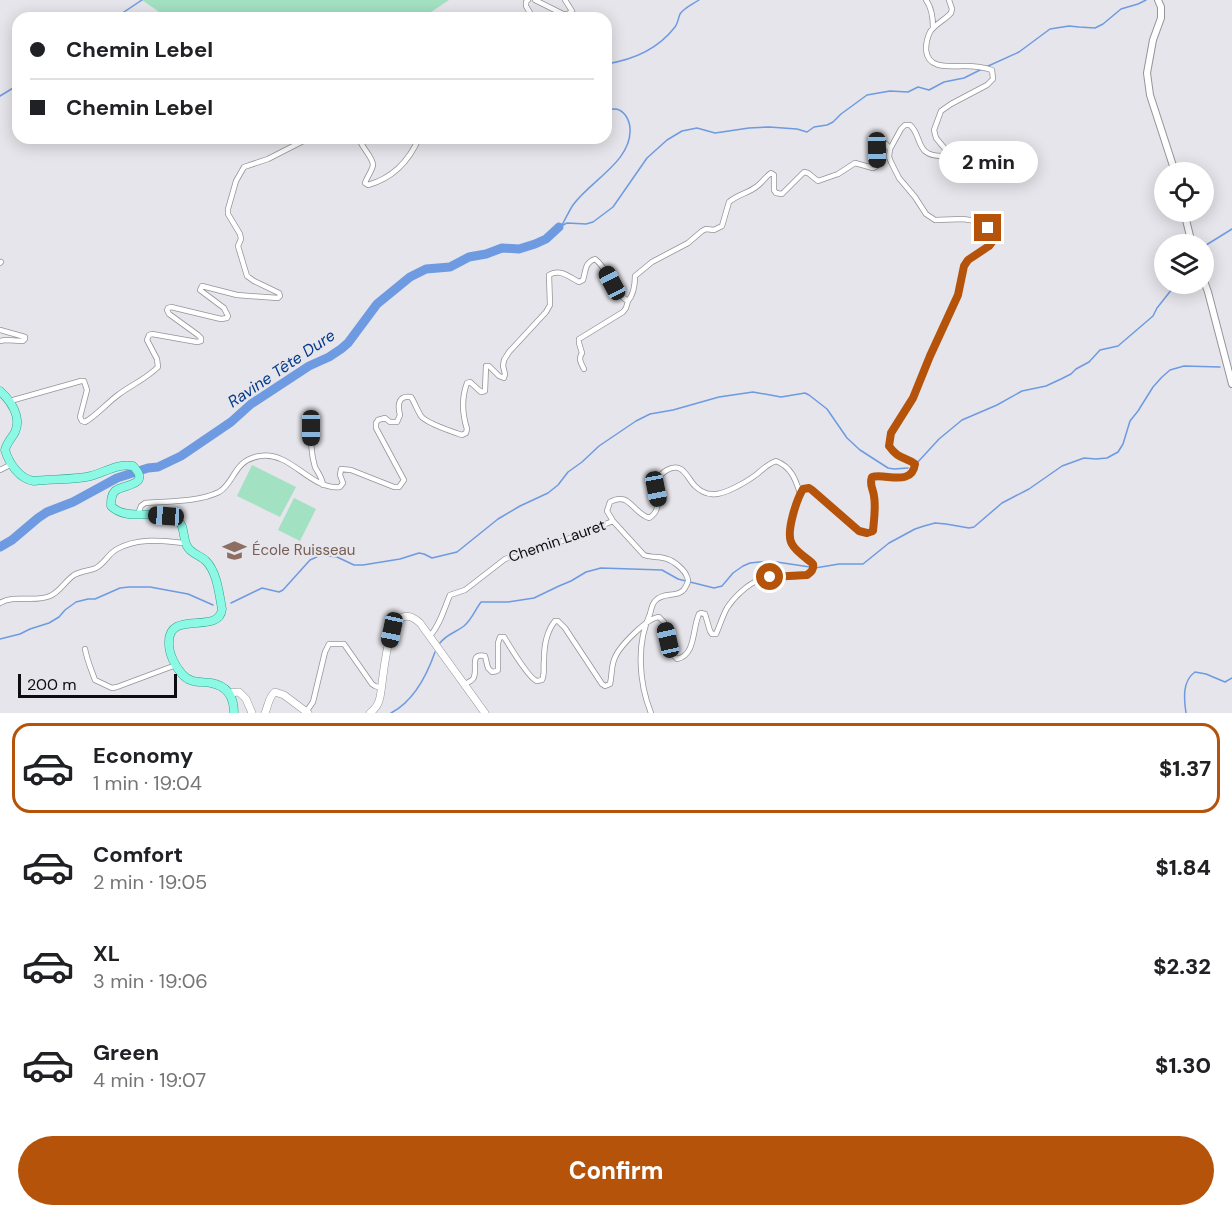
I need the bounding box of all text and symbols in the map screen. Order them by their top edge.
text: Chemin Lebel [66,35,213,64]
text: Chemin Lebel [66,93,213,122]
car [868,132,886,168]
callout: 2 min [938,141,1038,183]
text: 2 min [962,149,1015,175]
map controls [1154,162,1214,294]
button: locate [1154,162,1214,222]
route end [974,214,1001,241]
button: layers [1154,234,1214,294]
car [596,263,628,303]
water label: Ravine Tête Dure [224,325,339,412]
car [302,410,320,446]
car [644,470,668,508]
car [147,506,185,526]
street label: Chemin Lauret [506,515,608,567]
school or university icon: École Ruisseau [221,537,247,563]
place label: École Ruisseau [252,540,355,560]
route start [756,563,783,590]
car [379,611,405,649]
car [655,620,681,660]
scale bar [18,671,177,698]
text: 200 m [27,674,76,695]
icon: car [21,741,75,795]
text: Economy [93,741,193,770]
text: $1.37 [1159,754,1211,783]
text: 1 min · 19:04 [93,770,202,796]
icon: car [21,840,75,894]
text: Comfort [93,840,183,869]
text: $1.84 [1155,853,1211,882]
text: 2 min · 19:05 [93,869,207,895]
icon: car [21,939,75,993]
text: XL [93,939,120,968]
text: $2.32 [1153,952,1211,981]
text: 3 min · 19:06 [93,968,208,994]
icon: car [21,1038,75,1092]
text: Green [93,1038,159,1067]
text: $1.30 [1155,1051,1211,1080]
text: 4 min · 19:07 [93,1067,206,1093]
button: Confirm [18,1136,1214,1205]

